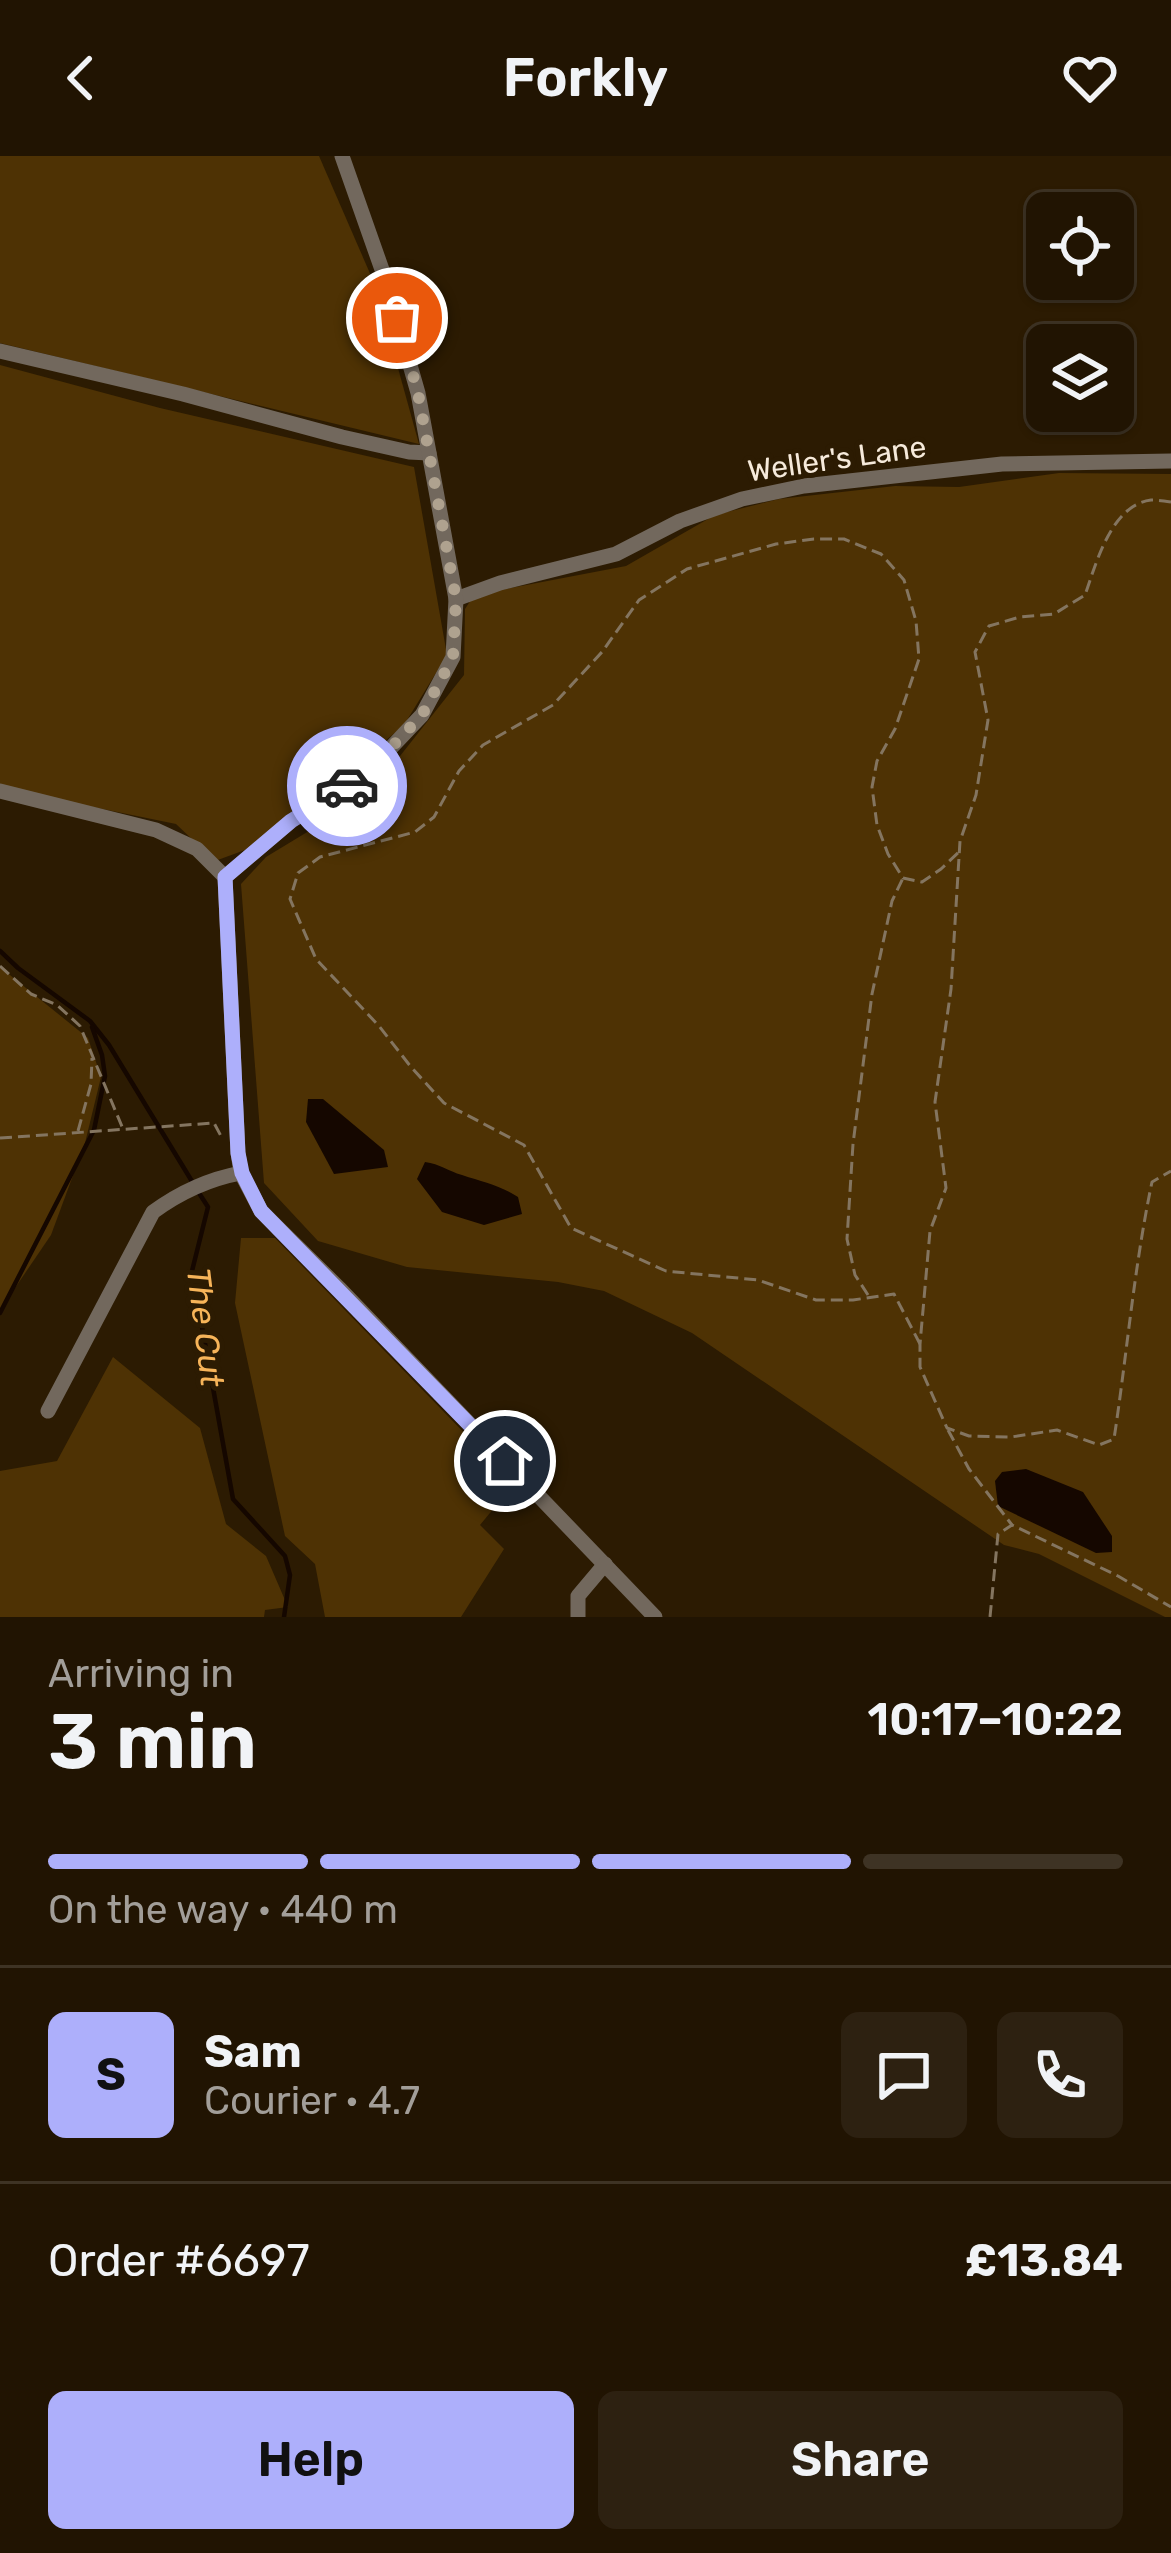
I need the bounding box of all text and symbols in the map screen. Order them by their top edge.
icon: back [48,45,114,111]
icon: heart [1057,45,1123,111]
text: Forkly [503,46,668,110]
map controls [1026,192,1134,432]
button: locate [1026,192,1134,300]
pin [346,267,448,369]
icon: bag [364,285,430,351]
button: layers [1026,324,1134,432]
street label: Weller's Lane [745,429,929,489]
courier [287,726,407,846]
icon: car [314,753,380,819]
water label: The Cut [179,1265,232,1390]
pin [454,1410,556,1512]
icon: home [472,1428,538,1494]
text: Arriving in [48,1651,234,1697]
text: 10:17–10:22 [868,1693,1123,1746]
text: 3 min [48,1695,257,1788]
text: On the way · 440 m [48,1887,398,1933]
button: chat [841,2012,967,2138]
button: phone [997,2012,1123,2138]
text: Sam [204,2025,302,2078]
text: S [96,2048,126,2101]
text: Courier · 4.7 [204,2078,420,2124]
text: Order #6697 [48,2234,310,2287]
text: £13.84 [965,2234,1123,2287]
button: Help [48,2391,574,2529]
button: Share [598,2391,1123,2529]

